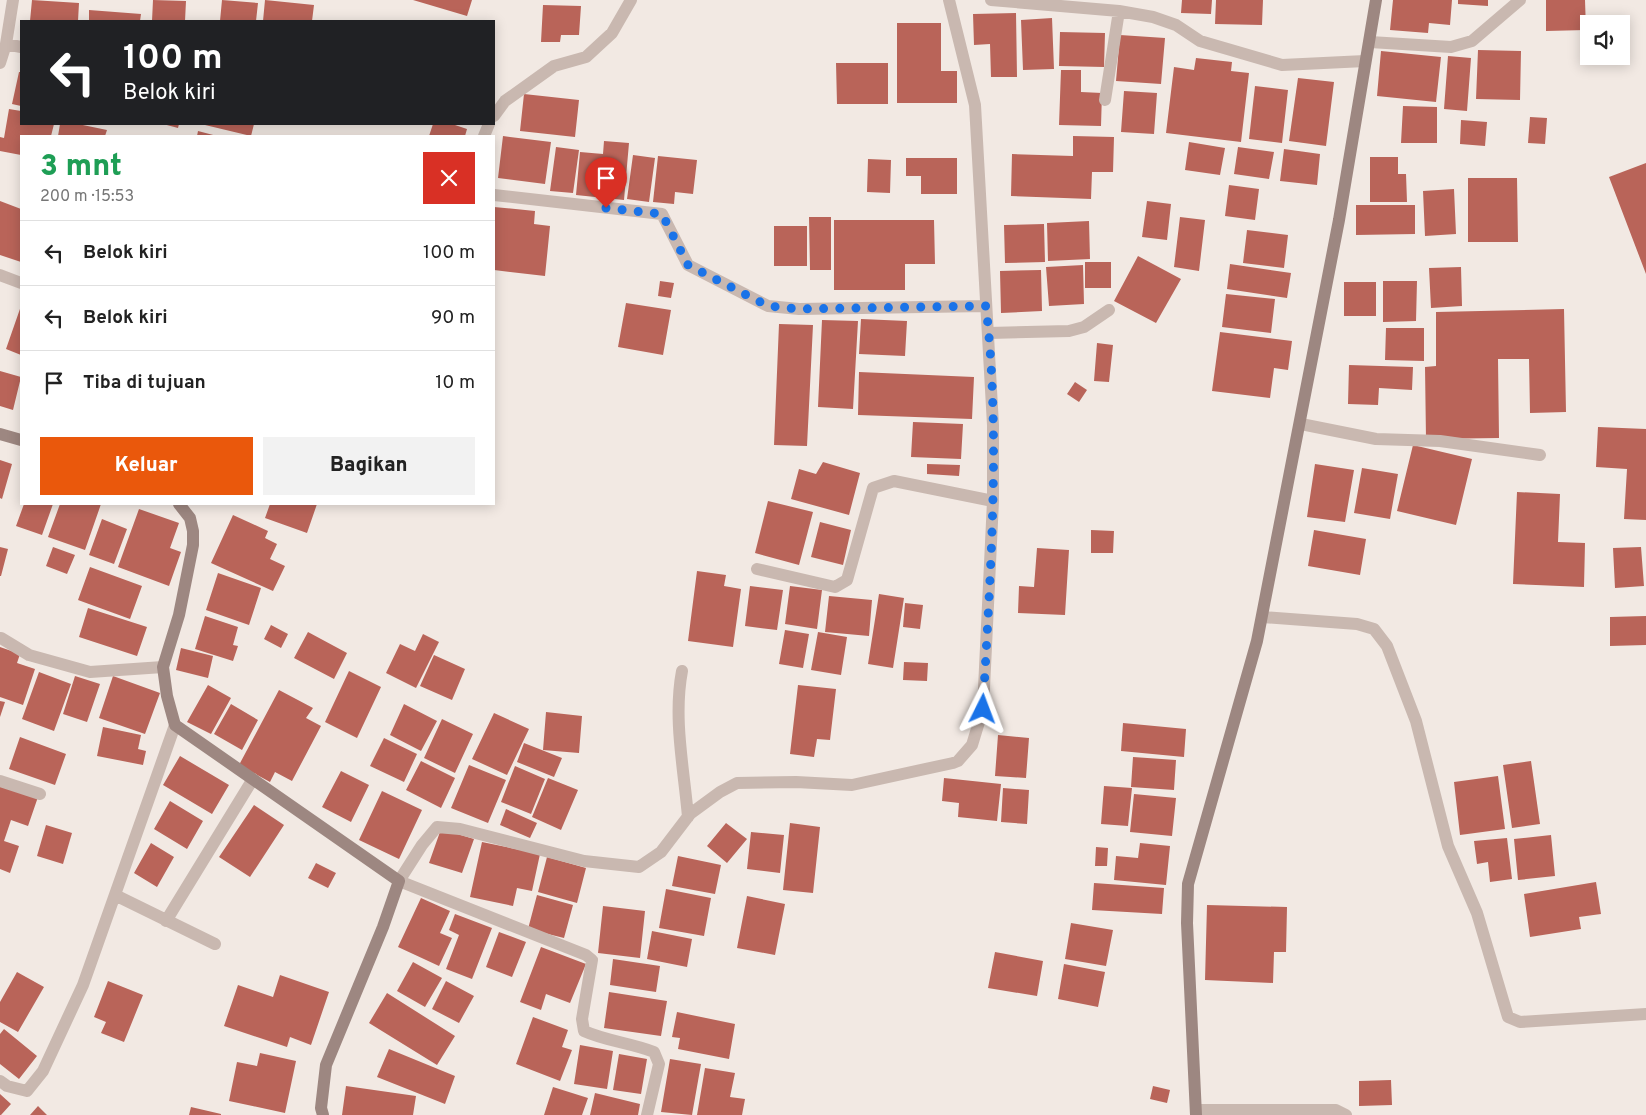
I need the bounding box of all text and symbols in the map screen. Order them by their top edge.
map controls [1580,15,1630,65]
button: sound [1580,15,1630,65]
text: 100 m [123,37,223,81]
icon: left [40,40,105,105]
text: Belok kiri [123,80,216,107]
text: 3 mnt [40,149,122,186]
button: close [423,152,475,204]
pin [585,157,627,208]
icon: arrive [592,164,620,192]
text: 200 m · 15:53 [40,187,134,207]
icon: left [40,239,68,267]
text: Belok kiri [83,241,168,265]
text: 100 m [423,241,475,265]
icon: left [40,304,68,332]
text: Belok kiri [83,306,168,330]
text: 90 m [431,306,475,330]
icon: arrive [40,369,68,397]
text: Tiba di tujuan [83,371,206,395]
text: 10 m [435,371,475,395]
button: Keluar [40,437,253,495]
button: Bagikan [263,437,475,495]
position arrow [956,682,1008,734]

